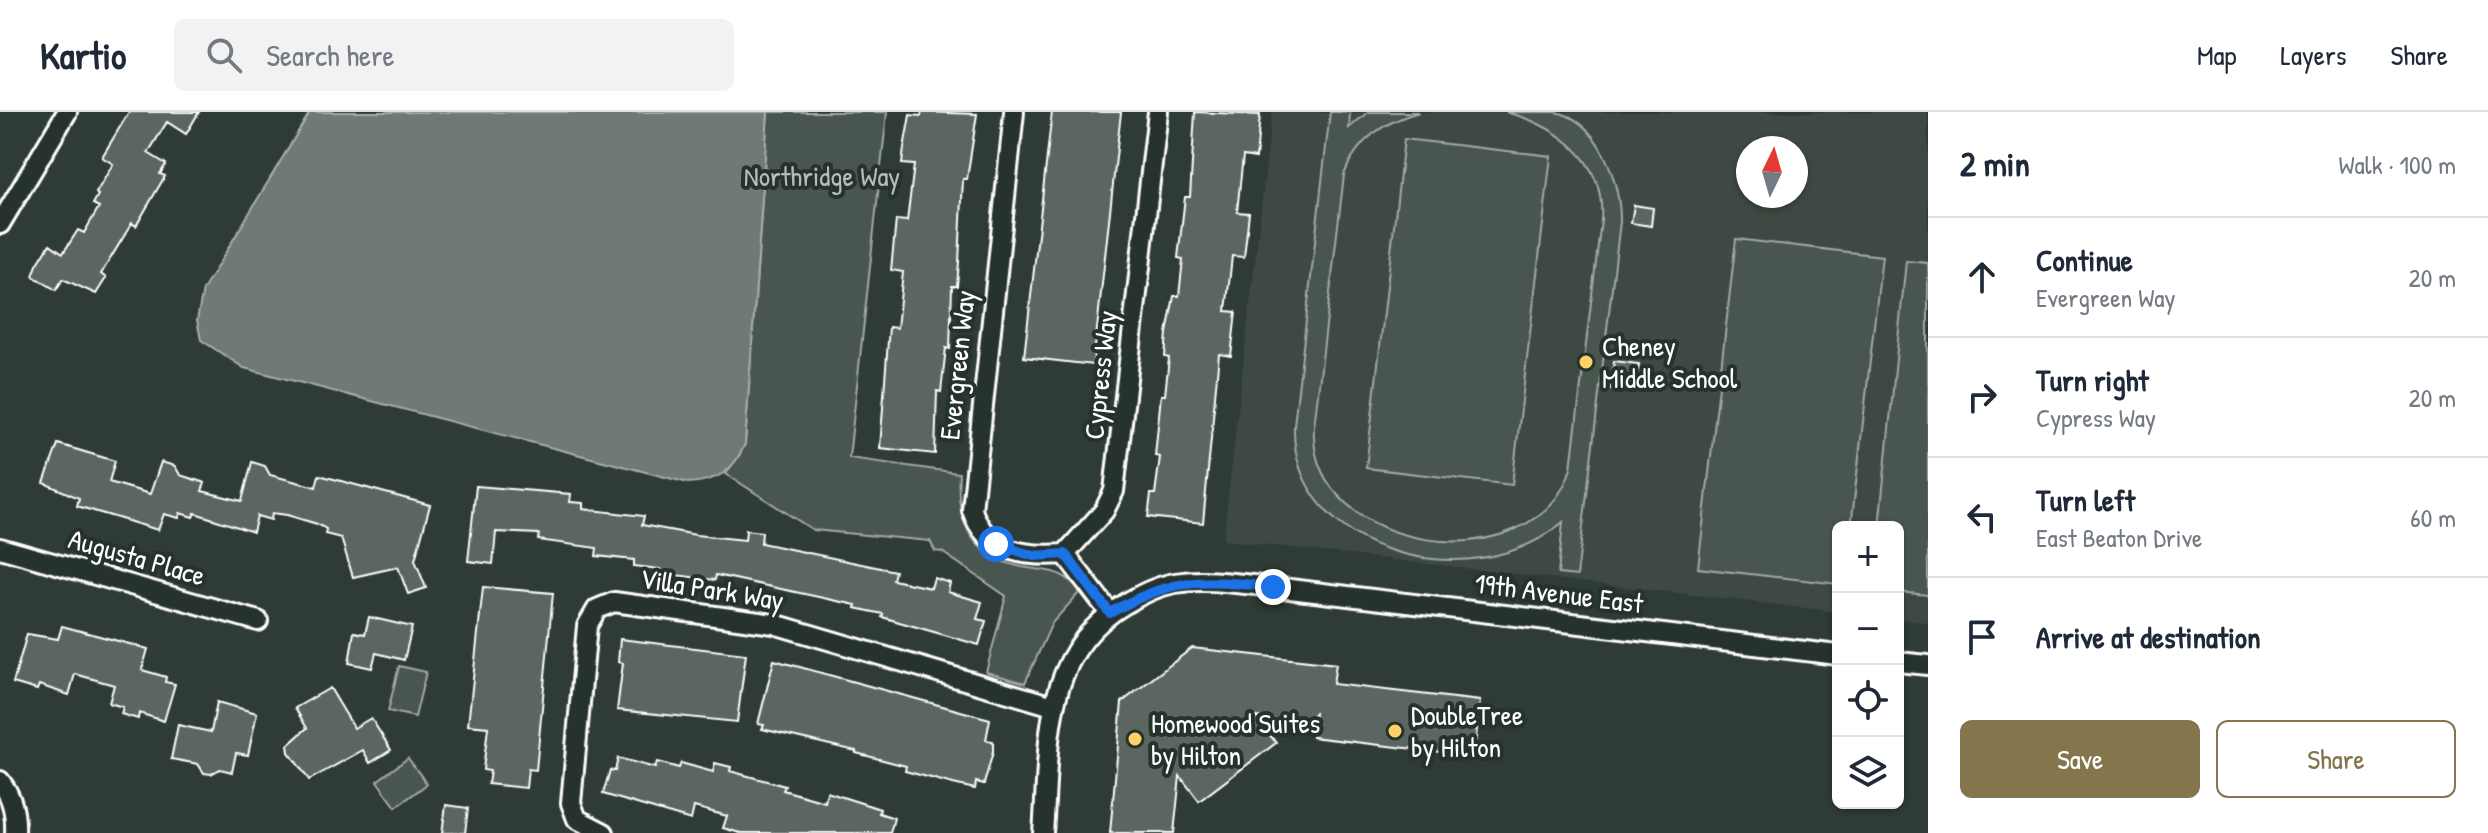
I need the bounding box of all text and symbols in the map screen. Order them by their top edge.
search box [174,19,734,91]
text: Kartio [40,29,126,81]
icon: search [202,33,246,77]
text: Search here [266,35,395,75]
text: Map [2197,36,2237,74]
text: Layers [2281,36,2346,74]
text: Share [2390,36,2448,74]
north arrow [1736,136,1808,208]
text: 2 min [1960,141,2030,187]
text: Walk · 100 m [2339,147,2456,182]
park label: Northridge Way [744,157,900,195]
text: Continue [2036,240,2133,280]
icon: ahead [1960,255,2004,299]
text: 20 m [2409,260,2456,295]
text: Evergreen Way [2036,280,2175,315]
street label: Evergreen Way [930,288,984,442]
street label: Cypress Way [1074,309,1126,441]
place label: Cheney Middle School [1602,327,1738,397]
marker: Cheney Middle School [1577,353,1595,371]
text: Turn right [2036,360,2149,400]
icon: right [1960,375,2004,419]
text: 20 m [2409,380,2456,415]
text: Cypress Way [2036,400,2156,435]
text: Turn left [2036,480,2135,520]
icon: left [1960,495,2004,539]
text: 60 m [2410,500,2456,535]
street label: Augusta Place [64,519,210,595]
text: East Beaton Drive [2036,520,2202,555]
map controls [1832,521,1904,809]
button: + [1832,521,1904,593]
route start [978,526,1014,562]
street label: Villa Park Way [637,559,787,619]
street label: 19th Avenue East [1473,564,1646,622]
route end [1255,569,1291,605]
button: − [1832,593,1904,665]
icon: arrive [1960,615,2004,659]
text: Arrive at destination [2036,617,2261,657]
button: locate [1832,665,1904,737]
place label: DoubleTree by Hilton [1411,696,1523,766]
place label: Homewood Suites by Hilton [1151,704,1320,774]
button: Save [1960,720,2200,798]
button: Share [2216,720,2456,798]
marker: DoubleTree by Hilton [1386,722,1404,740]
marker: Homewood Suites by Hilton [1126,730,1144,748]
button: layers [1832,737,1904,809]

